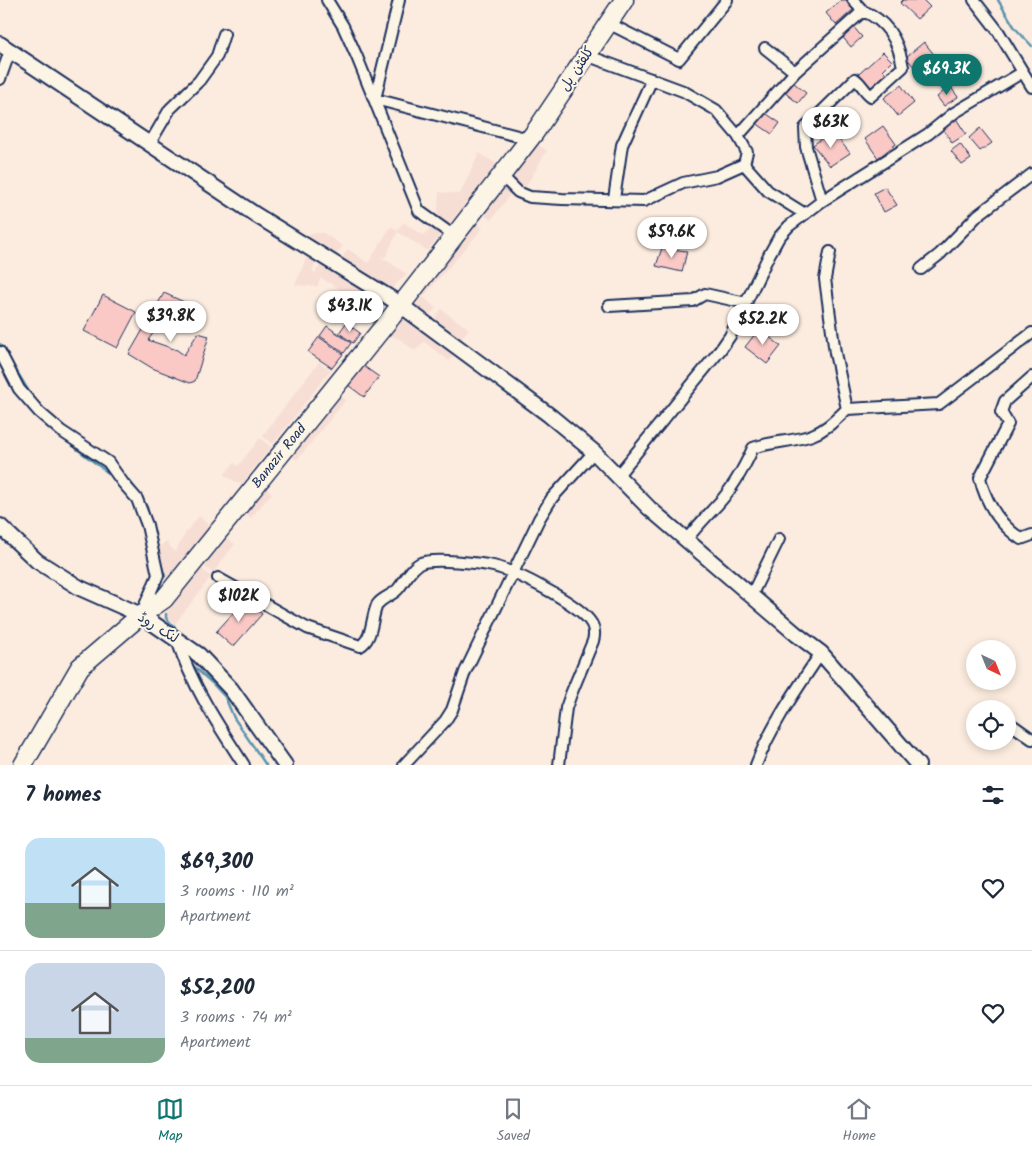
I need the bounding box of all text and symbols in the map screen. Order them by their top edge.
street label: کلفٹن پل [554,42,600,96]
pin: $69.3K [906,54,988,96]
text: $69.3K [923,57,971,82]
pin: $63K [801,106,861,149]
text: $63K [813,110,849,135]
pin: $59.6K [631,216,713,259]
text: $59.6K [648,220,696,245]
pin: $43.1K [309,290,391,333]
text: $43.1K [327,294,373,319]
pin: $39.8K [130,300,212,343]
text: $39.8K [146,304,196,329]
pin: $52.2K [722,304,804,346]
text: $52.2K [738,307,788,332]
street label: Banazir Road [246,418,313,493]
pin: $102K [204,580,274,623]
text: $102K [218,584,260,609]
street label: لنک روڈ [133,607,183,649]
north arrow [966,640,1016,690]
map controls [966,640,1016,750]
button: locate [966,700,1016,750]
text: 7 homes [25,779,102,812]
icon: filters [979,781,1007,809]
text: $69,300 [180,846,253,879]
icon: home [65,858,125,918]
icon: heart [979,874,1007,902]
text: 3 rooms · 110 m² [180,879,294,904]
text: Apartment [180,904,251,929]
text: $52,200 [180,972,255,1005]
icon: home [65,983,125,1043]
icon: heart [979,999,1007,1027]
text: 3 rooms · 74 m² [180,1005,292,1030]
text: Apartment [180,1030,251,1055]
tab: Map [156,1095,184,1147]
tab: Saved [497,1095,530,1147]
tab: Home [843,1095,876,1147]

